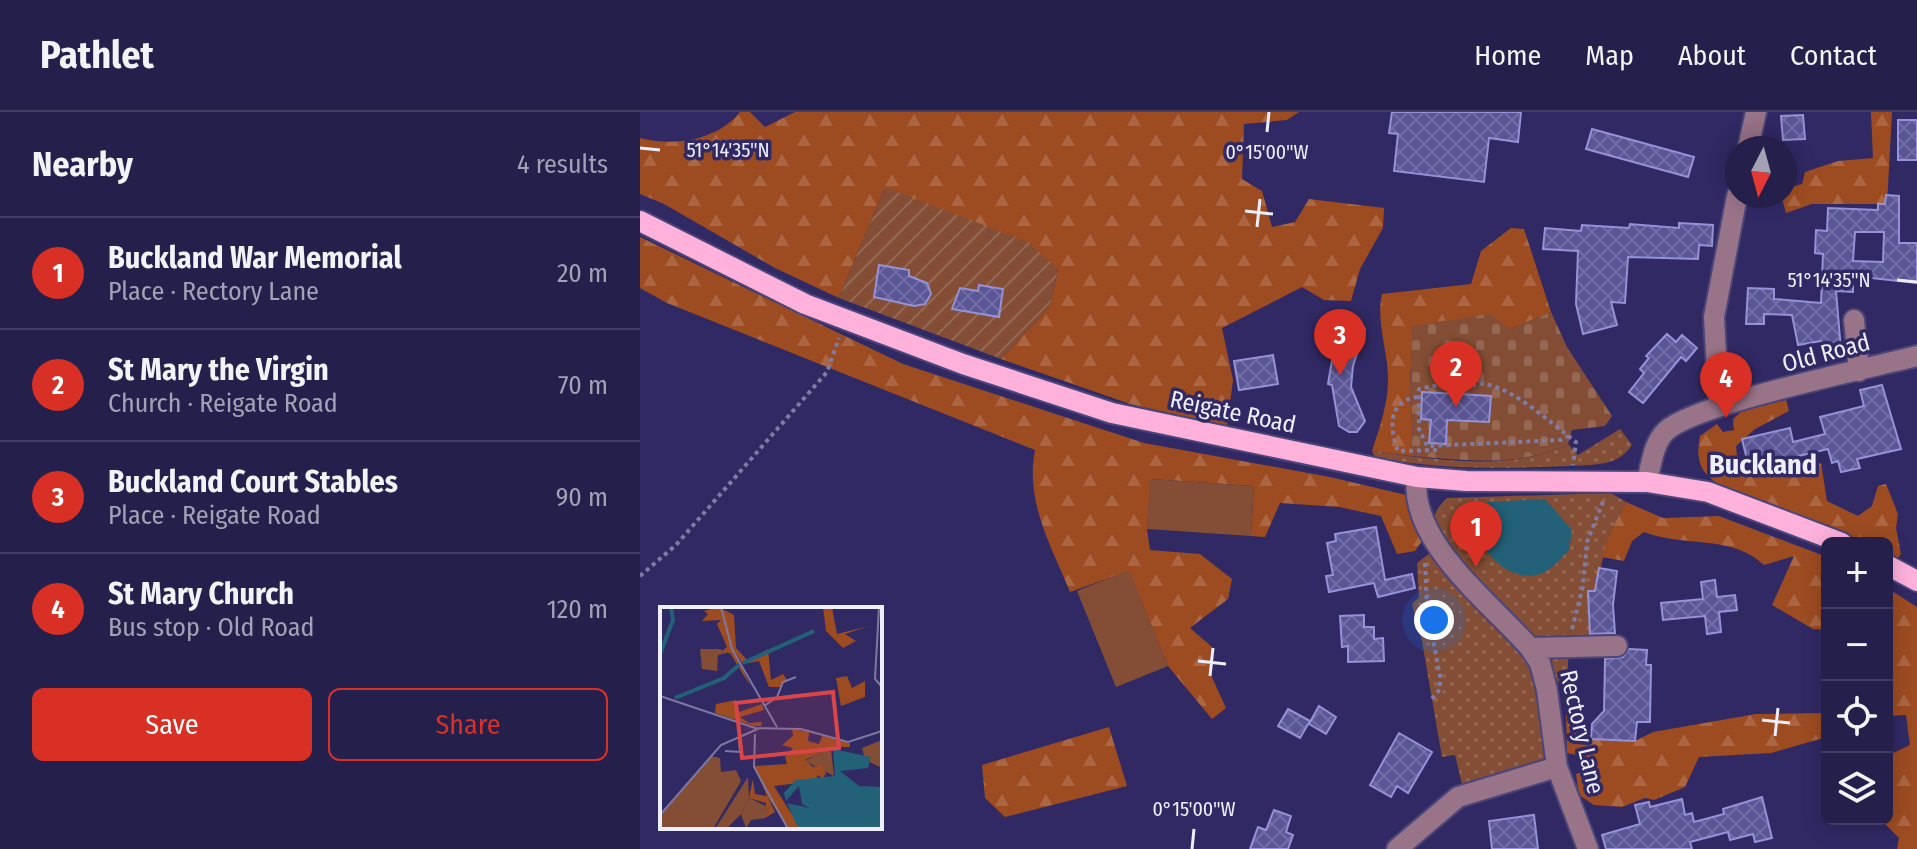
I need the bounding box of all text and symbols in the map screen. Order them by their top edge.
text: Pathlet [40,32,154,78]
text: Home [1474,39,1541,72]
text: Map [1585,39,1634,72]
text: About [1678,39,1746,72]
text: Contact [1790,39,1877,72]
north arrow [1725,136,1797,208]
text: 51°14'35"N [686,138,770,162]
text: 0°15'00"W [1225,140,1309,164]
text: Nearby [32,144,133,185]
text: 4 results [517,149,608,180]
text: Buckland War Memorial [108,240,402,276]
text: 1 [53,258,64,289]
text: 20 m [557,258,608,289]
text: 51°14'35"N [1787,268,1871,292]
text: Place · Rectory Lane [108,276,319,307]
pin: 3 [1314,309,1366,375]
street label: Old Road [1779,328,1873,378]
pin: 2 [1430,341,1482,407]
text: St Mary the Virgin [108,352,329,388]
pin: 4 [1700,352,1752,418]
text: 2 [52,370,64,401]
text: 70 m [558,370,608,401]
street label: Reigate Road [1168,385,1298,439]
text: Church · Reigate Road [108,388,338,419]
district label: Buckland [1709,448,1817,481]
text: Buckland Court Stables [108,464,398,500]
text: 3 [52,482,64,513]
text: 90 m [556,482,608,513]
text: Place · Reigate Road [108,500,321,531]
pin: 1 [1450,501,1502,567]
map controls [1821,537,1893,825]
button: + [1821,537,1893,609]
text: St Mary Church [108,576,294,612]
text: 4 [51,594,65,625]
text: 120 m [547,594,608,625]
your location [1414,600,1454,640]
inset map [660,607,882,829]
button: − [1821,609,1893,681]
text: Bus stop · Old Road [108,612,315,643]
street label: Rectory Lane [1554,667,1610,797]
button: locate [1821,681,1893,753]
button: Save [32,688,312,761]
button: Share [328,688,608,761]
button: layers [1821,753,1893,825]
text: 0°15'00"W [1152,797,1236,821]

